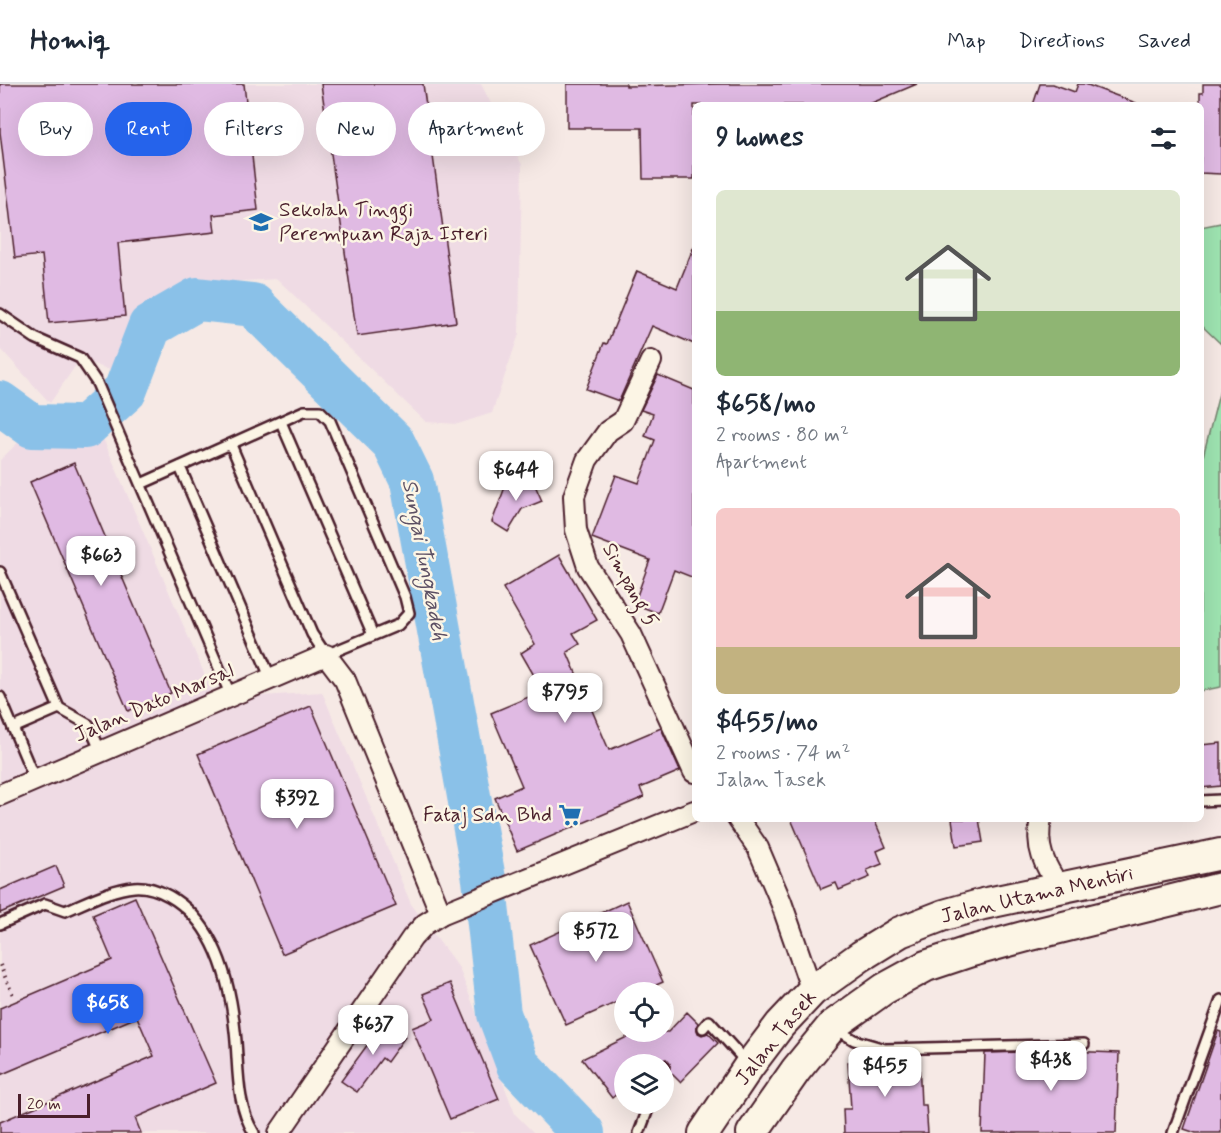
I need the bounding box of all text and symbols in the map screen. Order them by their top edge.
text: Homiq [30,23,110,60]
text: Map [947,27,986,55]
text: Directions [1019,27,1105,55]
text: Saved [1138,27,1191,55]
chip: Buy [18,102,93,156]
chip: Rent [105,102,192,156]
chip: Filters [204,102,304,156]
chip: New [316,102,396,156]
chip: Apartment [408,102,545,156]
text: 9 homes [716,121,804,155]
icon: filters [1147,122,1180,155]
place label: Sekolah Tinggi Perempuan Raja Isteri [279,196,488,248]
school or university icon: Sekolah Tinggi Perempuan Raja Isteri [248,209,274,235]
icon: home [894,229,1002,337]
text: $658/mo [716,388,816,422]
text: 2 rooms · 80 m² [716,422,849,449]
text: Apartment [716,449,807,476]
pin: $644 [480,451,552,502]
text: $644 [493,457,539,484]
water label: Sungai Tungkadeh [393,477,453,643]
pin: $663 [65,536,137,587]
street label: Simpang 5 [594,538,665,633]
text: $663 [80,542,122,569]
icon: home [894,547,1002,655]
street label: Jalan Dato Marsal [70,657,238,749]
pin: $795 [529,673,601,724]
text: $795 [542,679,588,706]
text: $455/mo [716,706,818,740]
text: 2 rooms · 74 m² [716,740,850,767]
text: Jalan Tasek [716,767,826,794]
pin: $392 [261,779,333,830]
text: $392 [275,785,319,812]
place label: Fataj Sdn Bhd [423,801,552,829]
supermarket icon: Fataj Sdn Bhd [557,802,583,828]
street label: Jalan Utama Mentiri [938,859,1136,931]
pin: $572 [560,912,632,963]
text: $572 [573,918,619,945]
map controls [614,982,674,1114]
button: locate [614,982,674,1042]
pin: $658 [72,984,144,1035]
street label: Jalan Tasek [729,984,823,1092]
text: $658 [86,990,130,1017]
pin: $637 [337,1005,409,1056]
text: $637 [352,1011,394,1038]
pin: $438 [1015,1041,1087,1092]
pin: $455 [849,1047,921,1098]
text: $438 [1030,1047,1072,1074]
text: $455 [862,1053,908,1080]
button: layers [614,1054,674,1114]
scale bar [18,1091,90,1118]
text: 20 m [27,1094,61,1115]

